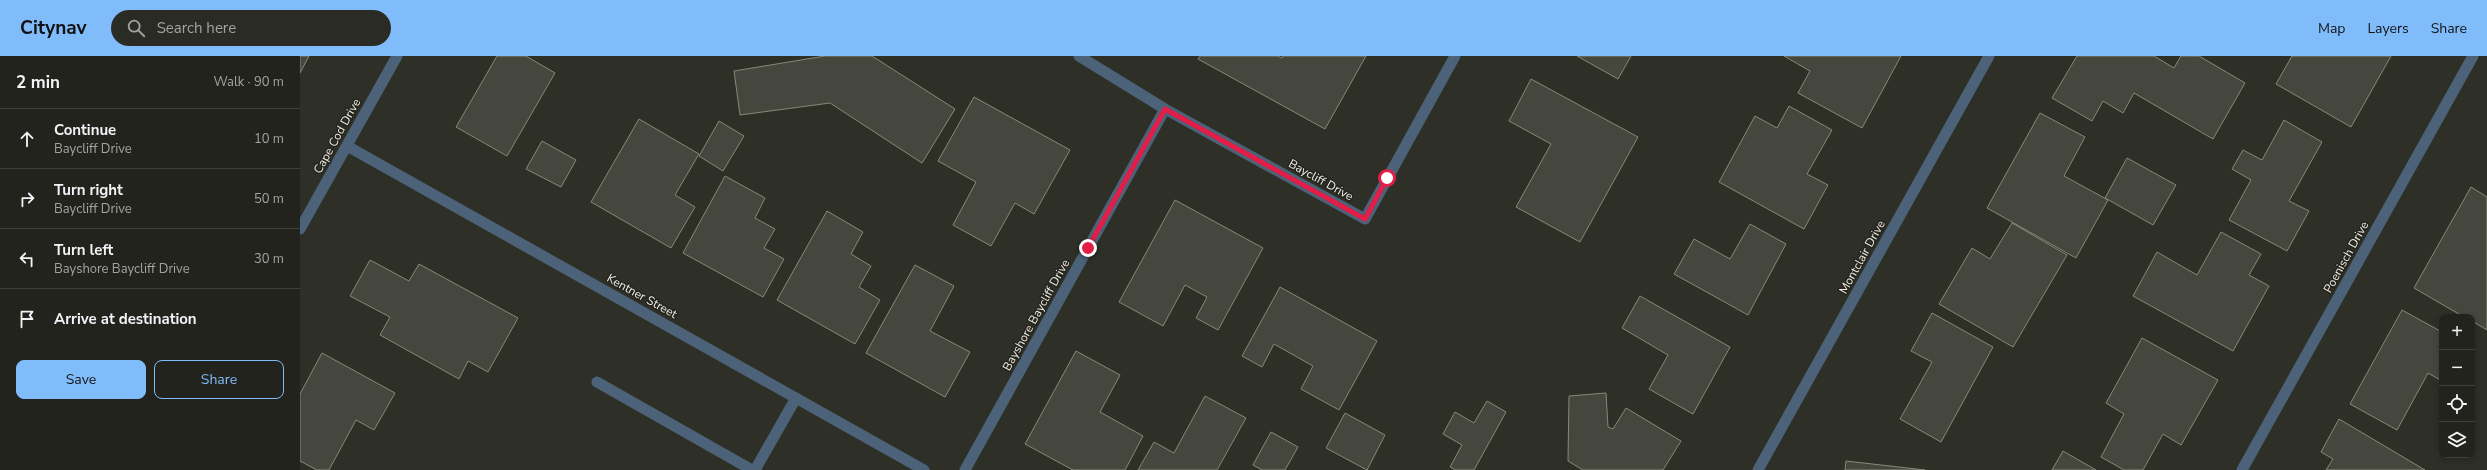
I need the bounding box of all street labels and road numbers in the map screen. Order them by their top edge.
street label: Cape Cod Drive [310,96,364,176]
street label: Baycliff Drive [1286,156,1356,204]
street label: Montclair Drive [1835,217,1889,297]
street label: Poenisch Drive [2320,218,2372,296]
street label: Bayshore Baycliff Drive [999,256,1073,374]
street label: Kentner Street [604,270,681,322]

